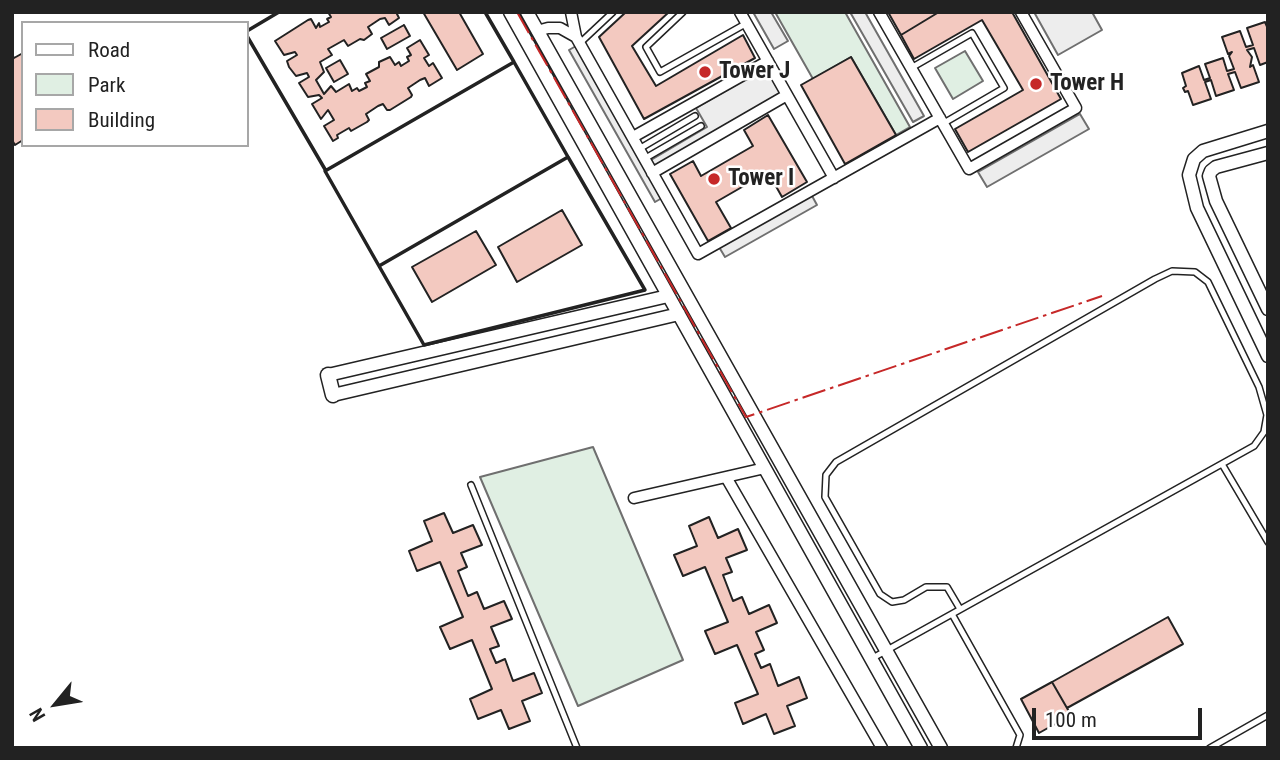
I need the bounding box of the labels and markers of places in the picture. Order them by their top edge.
place label: Tower J [719,58,790,86]
marker: Tower J [697,64,713,80]
place label: Tower H [1050,70,1124,98]
marker: Tower H [1028,76,1044,92]
place label: Tower I [728,165,794,193]
marker: Tower I [706,171,722,187]

